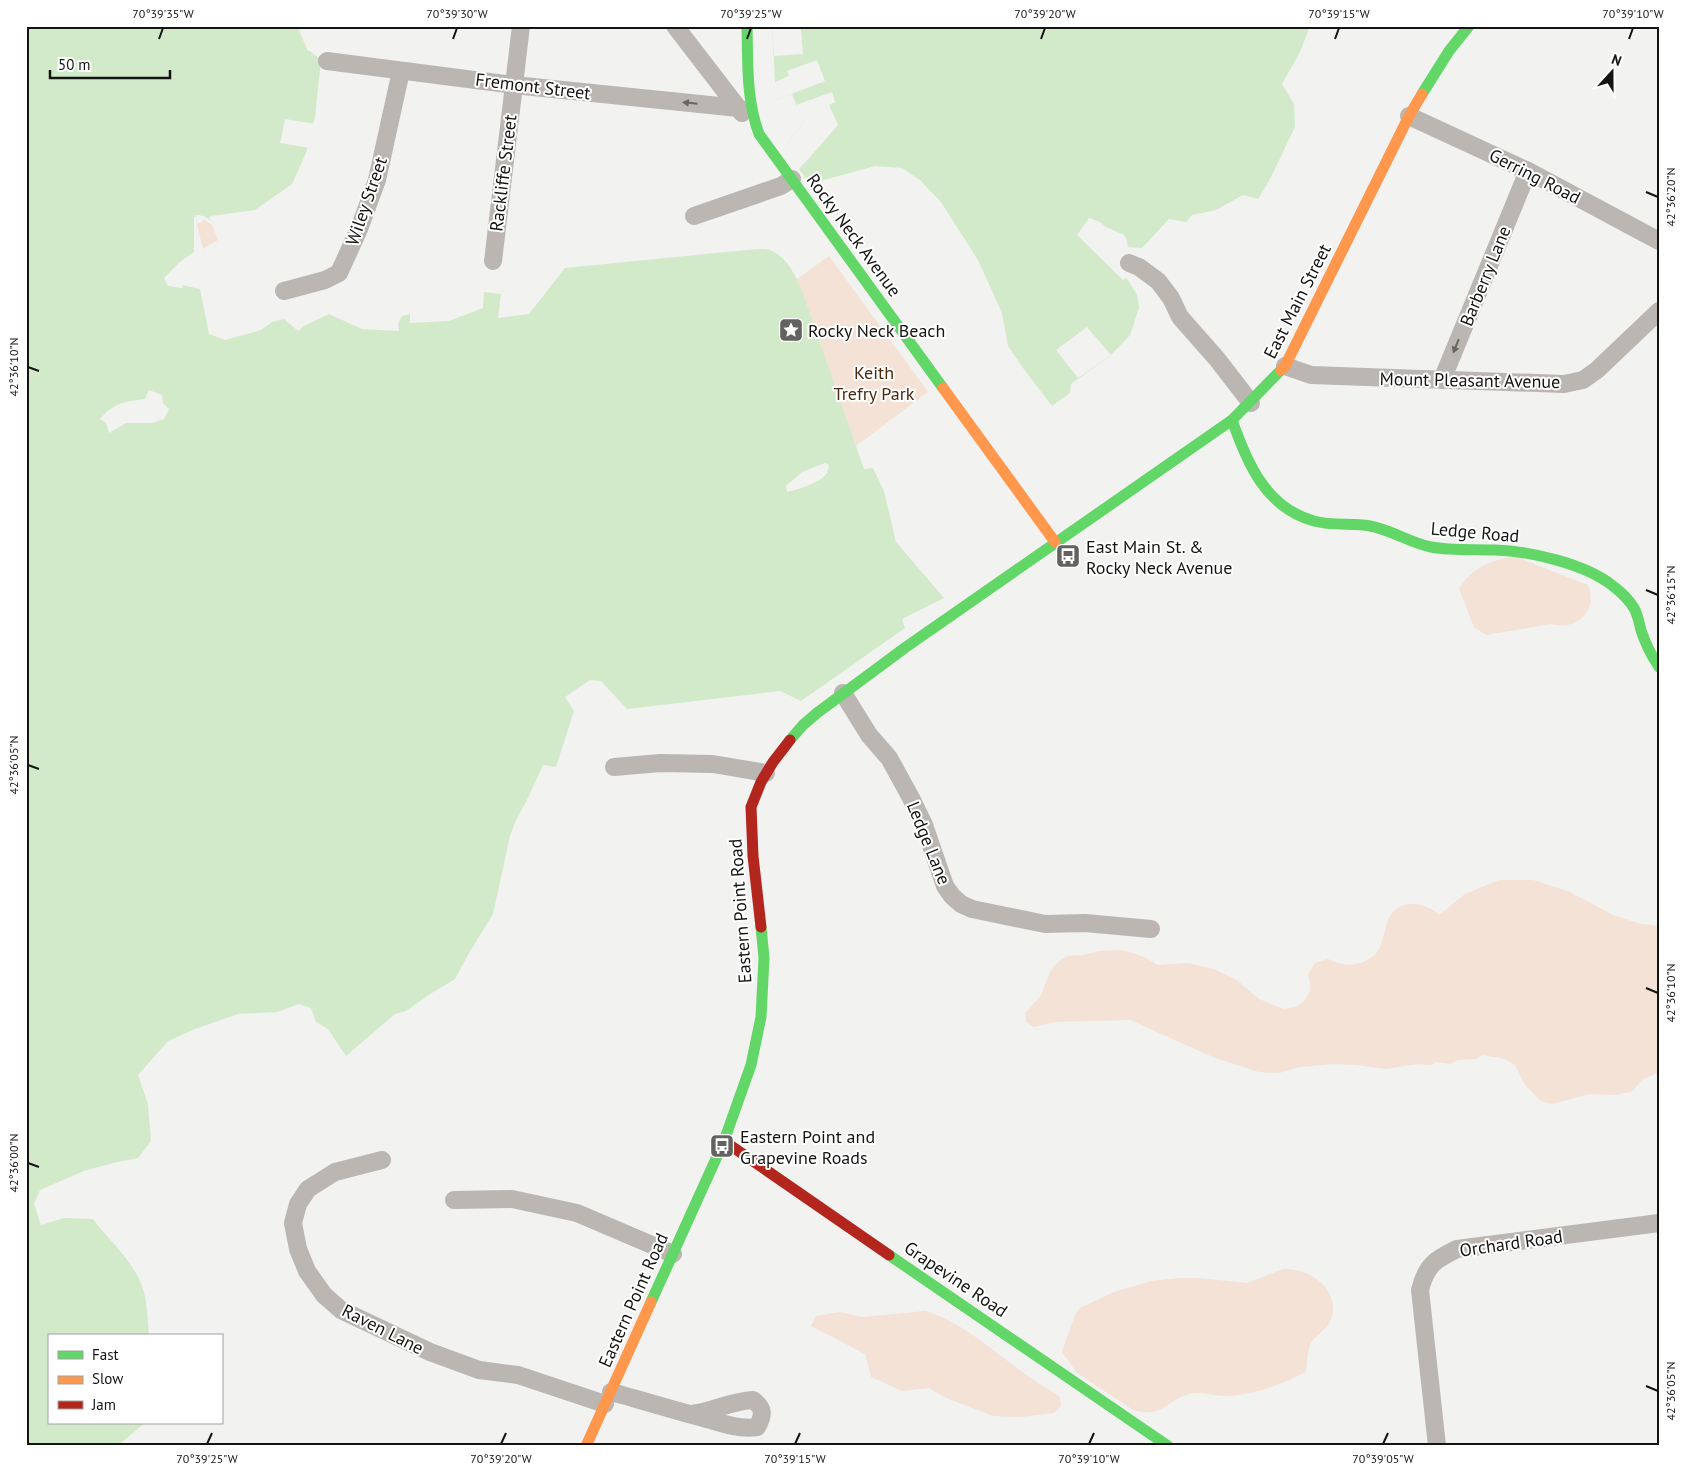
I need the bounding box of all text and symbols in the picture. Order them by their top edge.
text: 70°39'35"W [132,6,194,21]
text: 70°39'30"W [426,6,488,21]
text: 70°39'25"W [720,6,782,21]
text: 70°39'20"W [1014,6,1076,21]
text: 70°39'15"W [1308,6,1370,21]
text: 70°39'10"W [1602,6,1664,21]
scale bar [50,48,170,80]
north arrow [1588,48,1638,98]
text: N [1609,50,1624,70]
text: 50 m [58,55,91,74]
street label: Fremont Street [474,68,592,104]
one-way arrow [682,99,698,107]
street label: Rackliffe Street [484,113,522,233]
street label: Gerring Road [1485,143,1585,209]
street label: Wiley Street [340,154,392,248]
text: 42°36'20"N [1663,167,1678,227]
street label: Rocky Neck Avenue [802,169,906,301]
street label: Barberry Lane [1454,223,1516,329]
street label: East Main Street [1258,240,1336,362]
place icon: Rocky Neck Beach [778,317,804,343]
place label: Rocky Neck Beach [808,319,945,342]
text: 42°36'10"N [6,337,21,397]
one-way arrow [1452,339,1460,354]
park label: Keith Trefry Park [834,361,915,405]
street label: Mount Pleasant Avenue [1379,367,1561,393]
street label: Ledge Road [1430,517,1520,547]
place label: East Main St. & Rocky Neck Avenue [1086,535,1232,579]
bus stop icon: East Main St. & Rocky Neck Avenue [1055,543,1081,569]
text: 42°36'15"N [1663,565,1678,625]
text: 42°36'05"N [6,735,21,795]
street label: Ledge Lane [902,798,956,888]
street label: Eastern Point Road [723,838,757,984]
text: 42°36'10"N [1663,963,1678,1023]
place label: Eastern Point and Grapevine Roads [740,1125,875,1169]
text: 42°36'00"N [6,1133,21,1193]
bus stop icon: Eastern Point and Grapevine Roads [709,1133,735,1159]
street label: Orchard Road [1458,1224,1564,1262]
street label: Eastern Point Road [593,1229,673,1371]
street label: Grapevine Road [900,1236,1012,1322]
street label: Raven Lane [338,1299,428,1359]
legend [48,1334,222,1424]
text: Fast [92,1345,119,1364]
text: 42°36'05"N [1663,1361,1678,1421]
text: Slow [92,1369,123,1388]
text: Jam [91,1395,116,1414]
text: 70°39'25"W [176,1451,238,1466]
text: 70°39'20"W [470,1451,532,1466]
text: 70°39'15"W [764,1451,826,1466]
text: 70°39'10"W [1058,1451,1120,1466]
text: 70°39'05"W [1352,1451,1414,1466]

